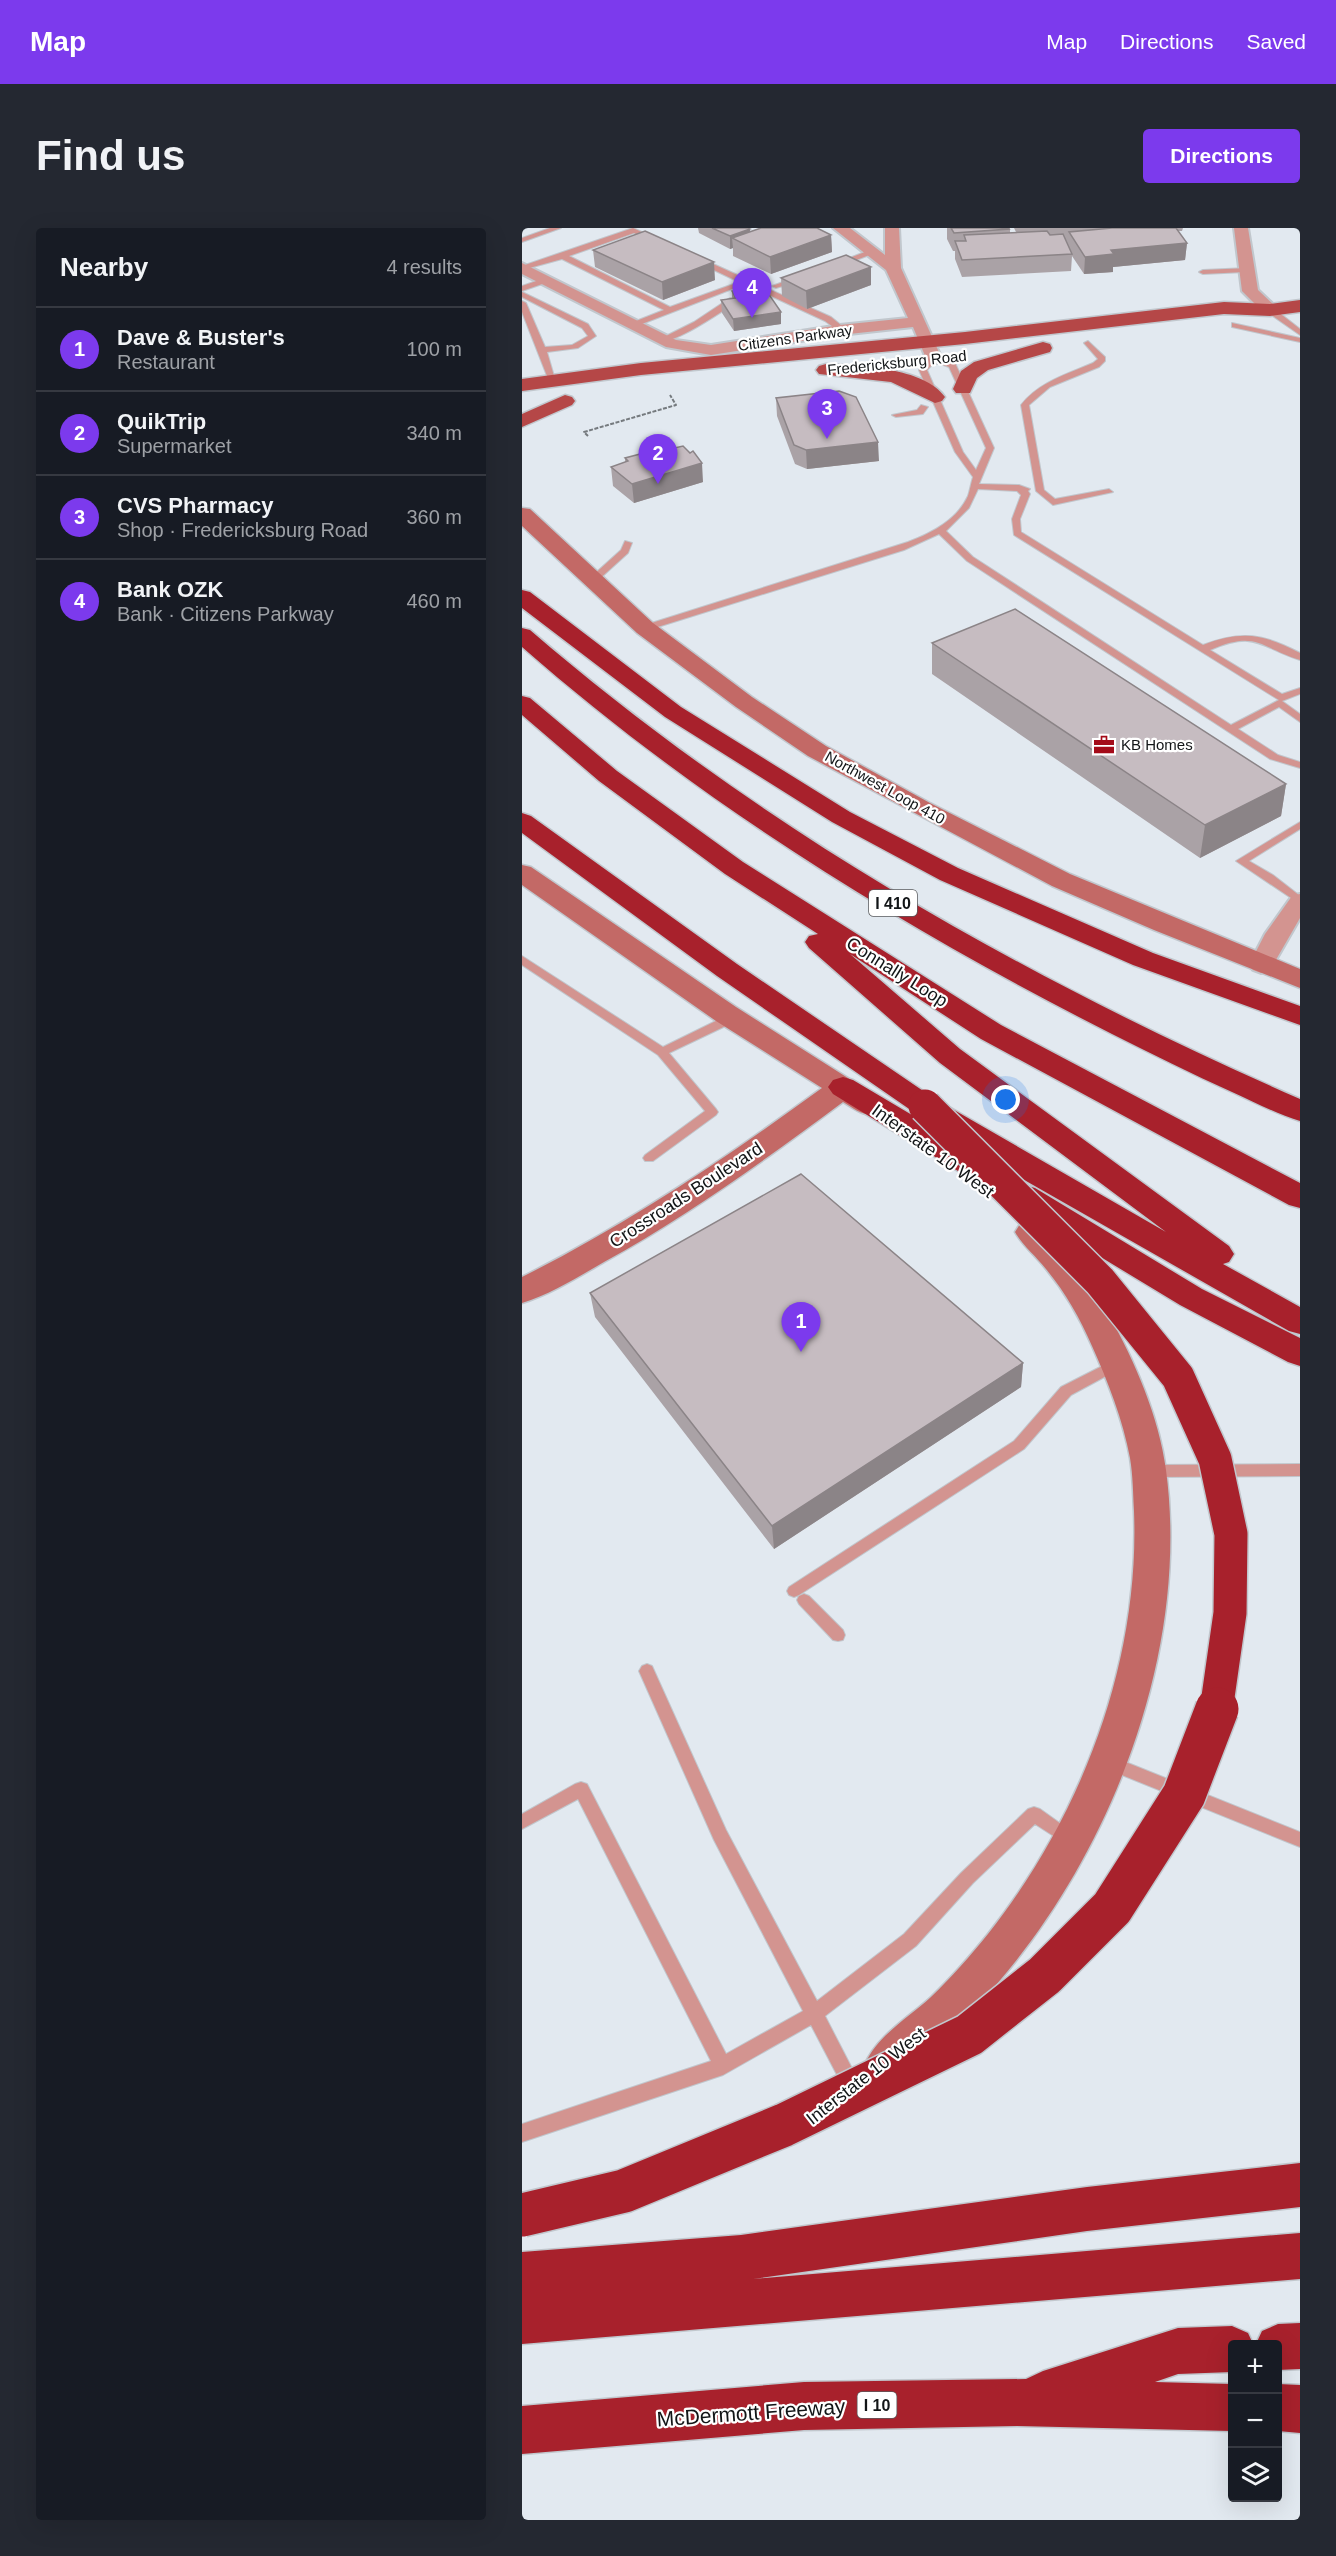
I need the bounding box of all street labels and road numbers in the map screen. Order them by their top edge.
street label: Citizens Parkway [737,321,854,354]
street label: Fredericksburg Road [826,347,967,378]
street label: Northwest Loop 410 [822,748,948,828]
road number: I 410 [869,890,917,916]
street label: Connally Loop [843,933,951,1011]
street label: Interstate 10 West [868,1100,998,1202]
street label: Crossroads Boulevard [606,1138,766,1252]
street label: Interstate 10 West [802,2023,930,2129]
road number: I 10 [858,2392,896,2418]
street label: McDermott Freeway [656,2394,847,2431]

